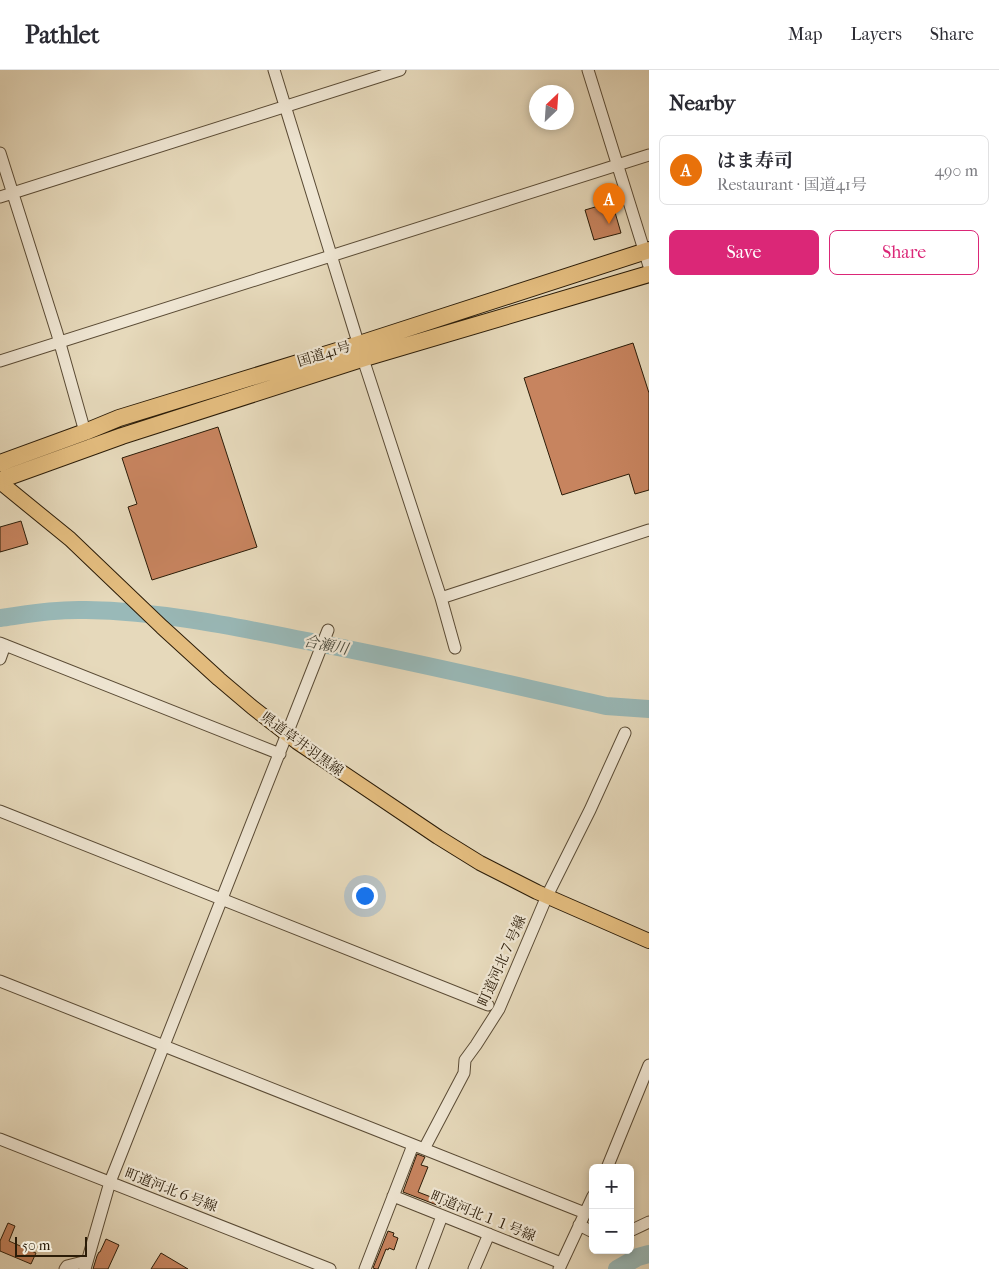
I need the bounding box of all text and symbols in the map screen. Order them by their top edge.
text: Pathlet [25,21,99,49]
text: Map [788,24,822,45]
text: Layers [850,24,902,45]
text: Share [930,24,974,45]
north arrow [529,85,574,130]
text: Nearby [669,91,735,115]
text: はま寿司 [717,150,793,172]
text: A [681,161,691,180]
text: 490 m [935,161,978,180]
text: Restaurant · 国道41号 [717,175,867,194]
pin: A [593,183,625,224]
button: Save [669,230,819,275]
button: Share [829,230,979,275]
street label: 国道41号 [295,338,353,370]
water label: 合瀬川 [302,632,352,659]
street label: 県道草井羽黒線 [257,708,347,780]
your location [352,883,378,909]
street label: 町道河北７号線 [474,913,530,1009]
map controls [589,1164,634,1254]
button: + [589,1164,634,1209]
street label: 町道河北６号線 [122,1165,220,1215]
street label: 町道河北１１号線 [428,1187,538,1245]
button: − [589,1209,634,1254]
scale bar [15,1234,88,1257]
text: 50 m [22,1237,50,1254]

